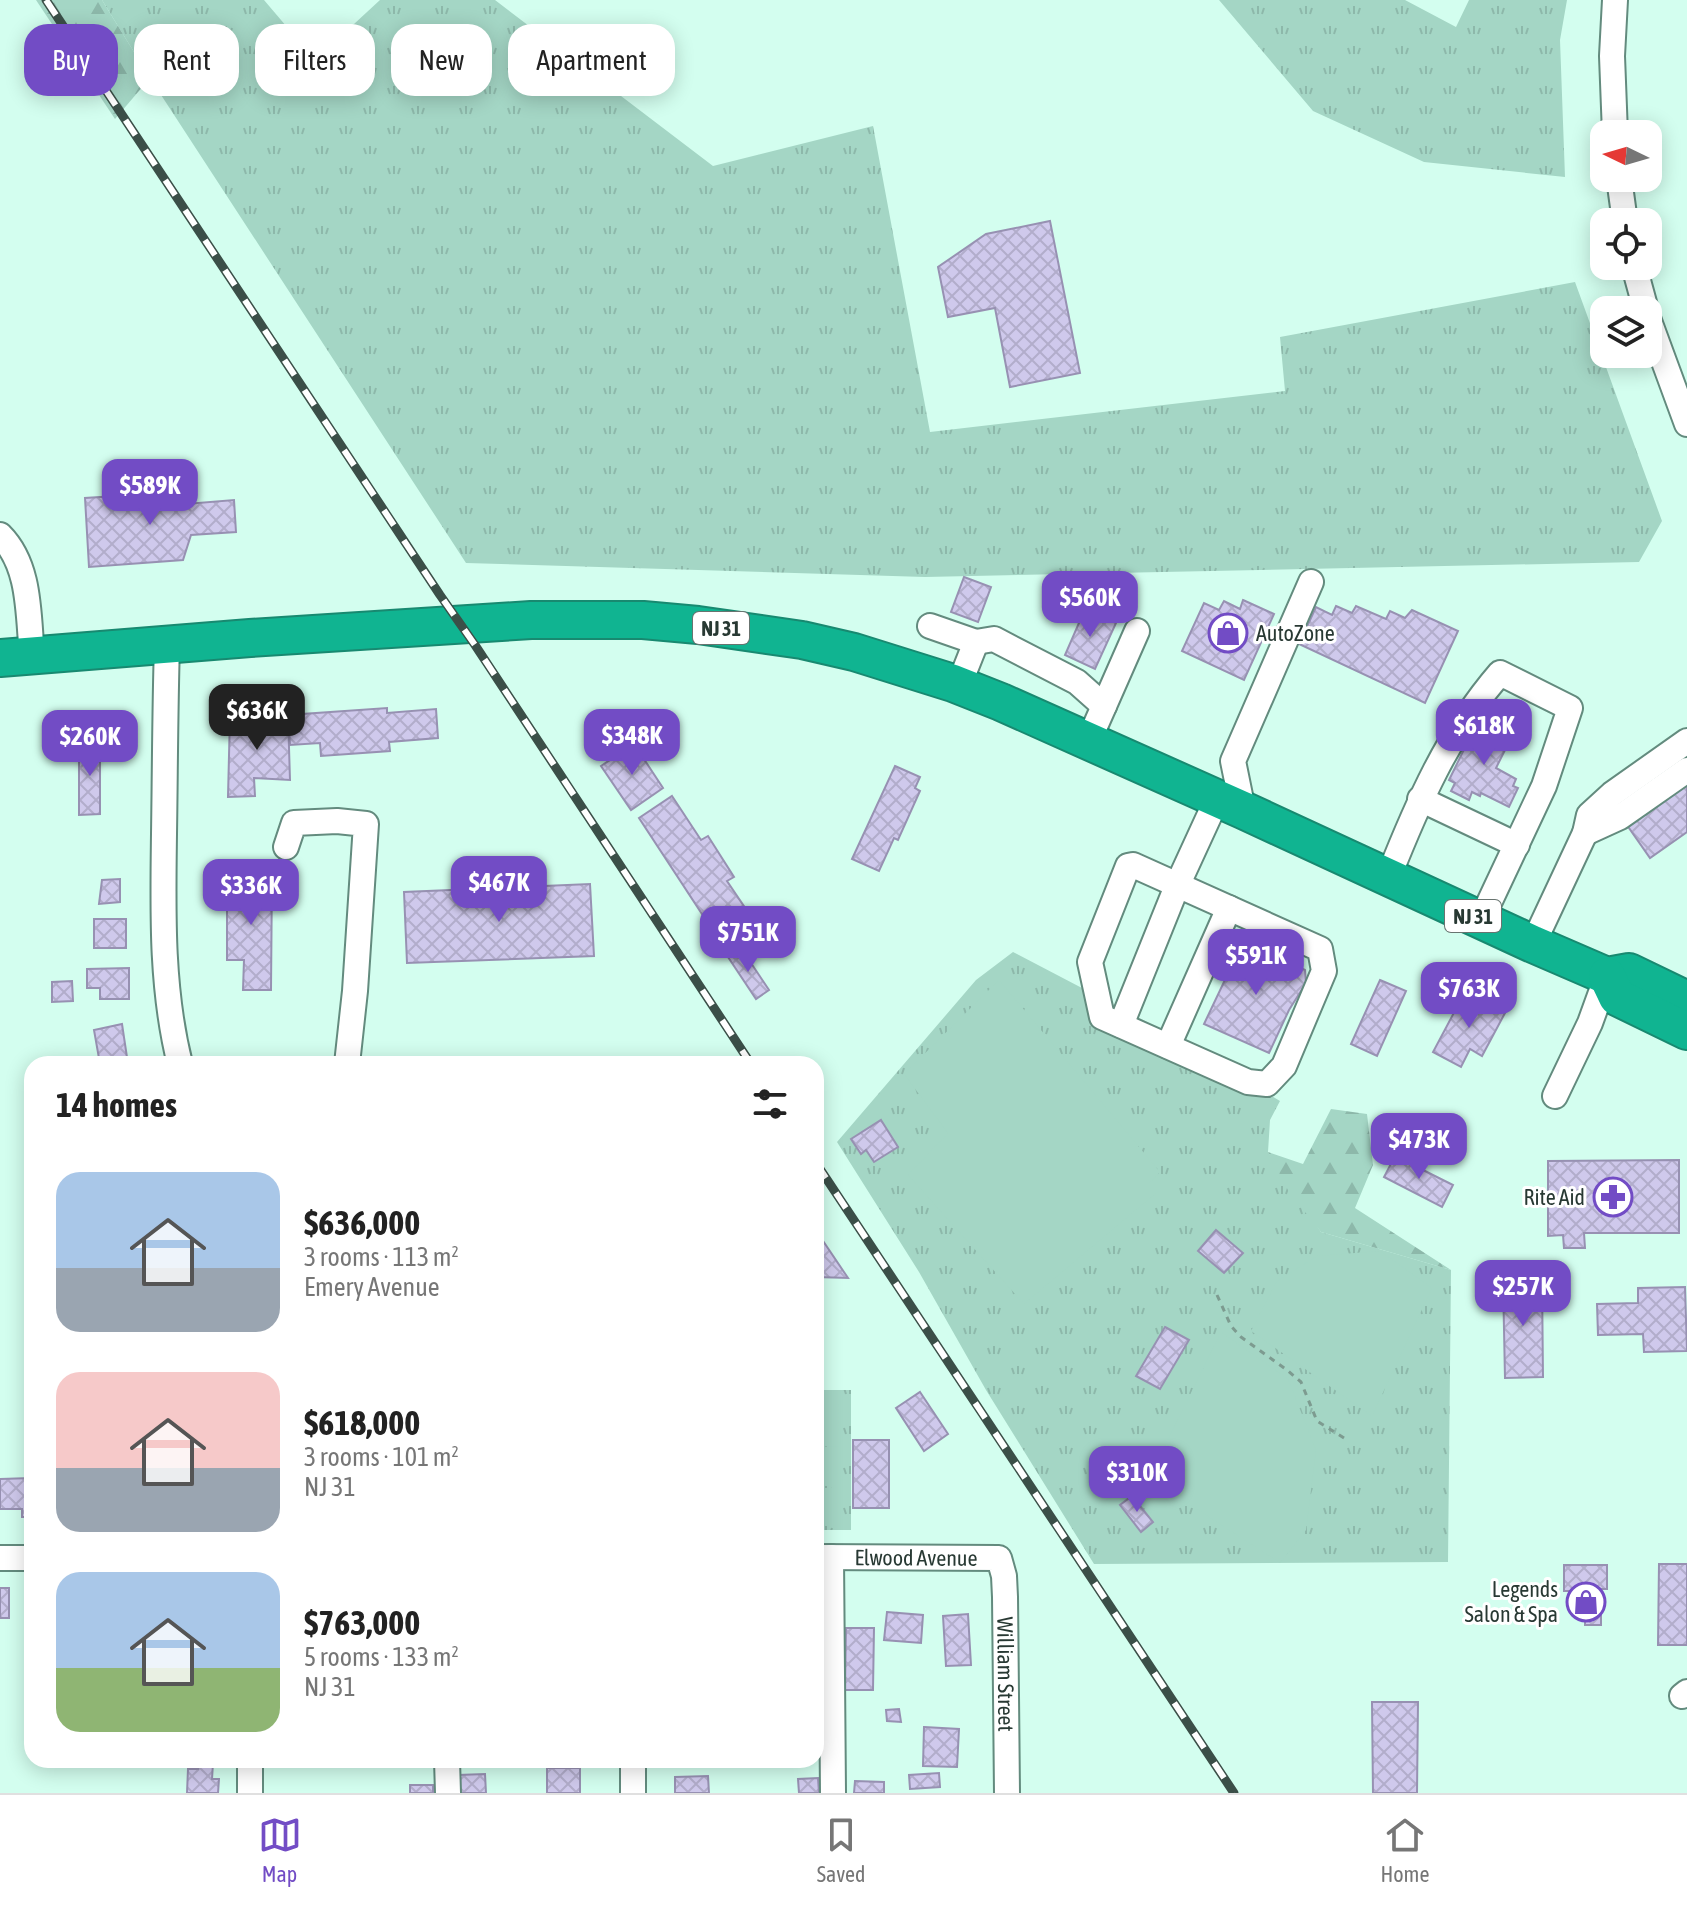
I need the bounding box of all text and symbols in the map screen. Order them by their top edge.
chip: Buy [24,24,118,96]
chip: Rent [134,24,239,96]
chip: Filters [255,24,375,96]
chip: New [391,24,492,96]
chip: Apartment [508,24,675,96]
north arrow [1590,120,1662,192]
map controls [1590,120,1662,368]
button: locate [1590,208,1662,280]
button: layers [1590,296,1662,368]
pin: $589K [94,459,206,527]
text: $589K [120,470,180,500]
pin: $560K [1034,571,1146,639]
text: $560K [1060,582,1120,612]
road number: NJ 31 [693,612,749,644]
shop icon: AutoZone [1207,612,1249,654]
place label: AutoZone [1256,620,1335,646]
pin: $636K [201,684,313,752]
text: $636K [227,695,287,725]
pin: $618K [1428,699,1540,767]
pin: $348K [576,709,688,777]
pin: $260K [34,710,146,778]
text: $618K [1454,710,1514,740]
text: $348K [602,720,662,750]
text: $260K [60,721,120,751]
pin: $467K [443,856,555,924]
pin: $336K [195,859,307,927]
text: $467K [469,867,529,897]
text: $336K [221,870,281,900]
road number: NJ 31 [1445,900,1501,932]
pin: $751K [692,906,804,974]
text: $751K [718,917,778,947]
pin: $591K [1200,929,1312,997]
text: $591K [1226,940,1286,970]
pin: $763K [1413,962,1525,1030]
text: $763K [1439,973,1499,1003]
icon: filters [748,1082,792,1126]
text: 14 homes [56,1085,177,1124]
pin: $473K [1363,1113,1475,1181]
text: $473K [1389,1124,1449,1154]
pharmacy icon: Rite Aid [1592,1176,1634,1218]
place label: Rite Aid [1524,1184,1585,1210]
text: $636,000 [304,1203,420,1242]
icon: home [120,1204,216,1300]
text: 3 rooms · 113 m² [304,1242,459,1272]
pin: $257K [1467,1260,1579,1328]
text: $257K [1493,1271,1553,1301]
text: Emery Avenue [304,1272,440,1302]
text: $618,000 [304,1403,420,1442]
icon: home [120,1404,216,1500]
text: 3 rooms · 101 m² [304,1442,459,1472]
pin: $310K [1081,1446,1193,1514]
text: $310K [1107,1457,1167,1487]
text: NJ 31 [304,1472,356,1502]
street label: Elwood Avenue [854,1544,978,1571]
place label: Legends Salon & Spa [1465,1576,1558,1627]
shop icon: Legends Salon & Spa [1565,1581,1607,1623]
text: $763,000 [304,1603,420,1642]
icon: home [120,1604,216,1700]
street label: William Street [992,1617,1019,1732]
text: 5 rooms · 133 m² [304,1642,459,1672]
text: NJ 31 [304,1672,356,1702]
tab: Map [258,1813,302,1887]
tab: Saved [817,1813,865,1887]
tab: Home [1380,1813,1429,1887]

